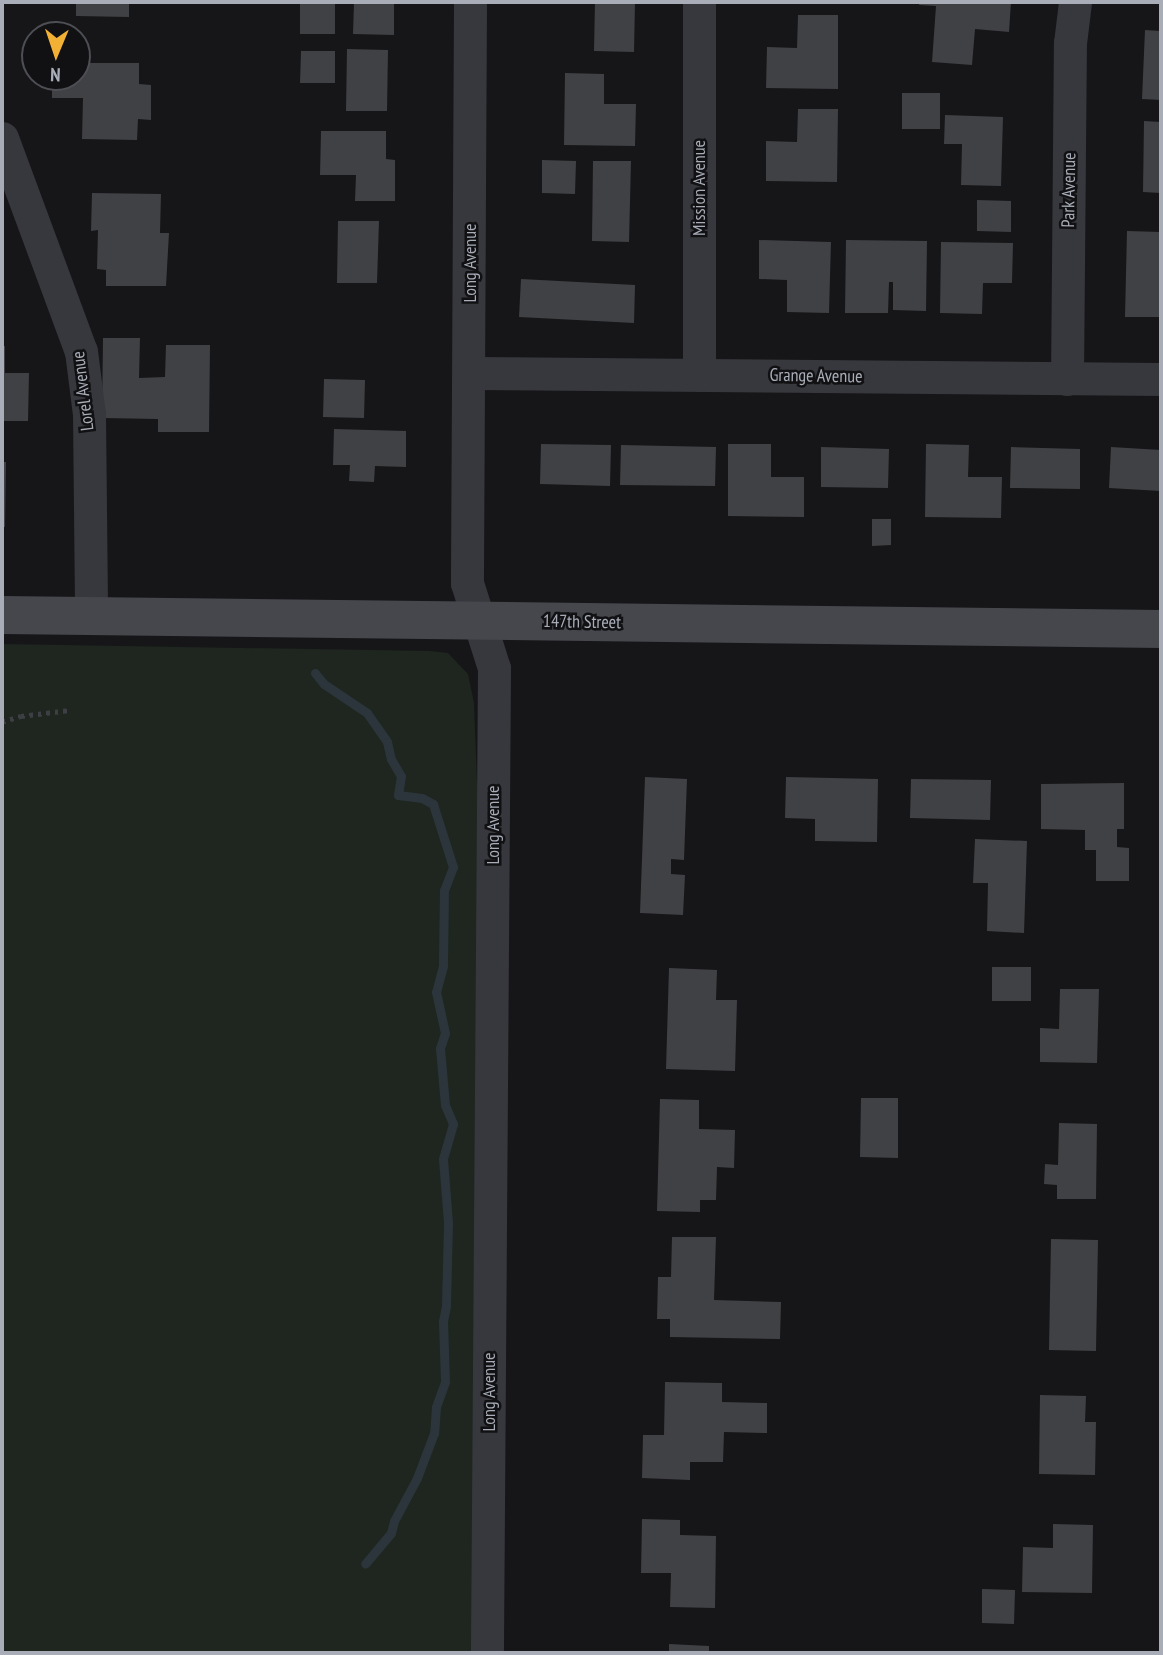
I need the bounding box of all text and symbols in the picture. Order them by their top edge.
north arrow [21,21,91,91]
text: N [50,63,61,87]
street label: Mission Avenue [688,140,710,236]
street label: Park Avenue [1058,152,1080,228]
street label: Long Avenue [459,223,481,303]
street label: Lorel Avenue [67,350,99,432]
street label: Grange Avenue [769,364,863,388]
street label: 147th Street [543,611,621,633]
street label: Long Avenue [482,785,504,865]
street label: Long Avenue [478,1352,500,1432]

